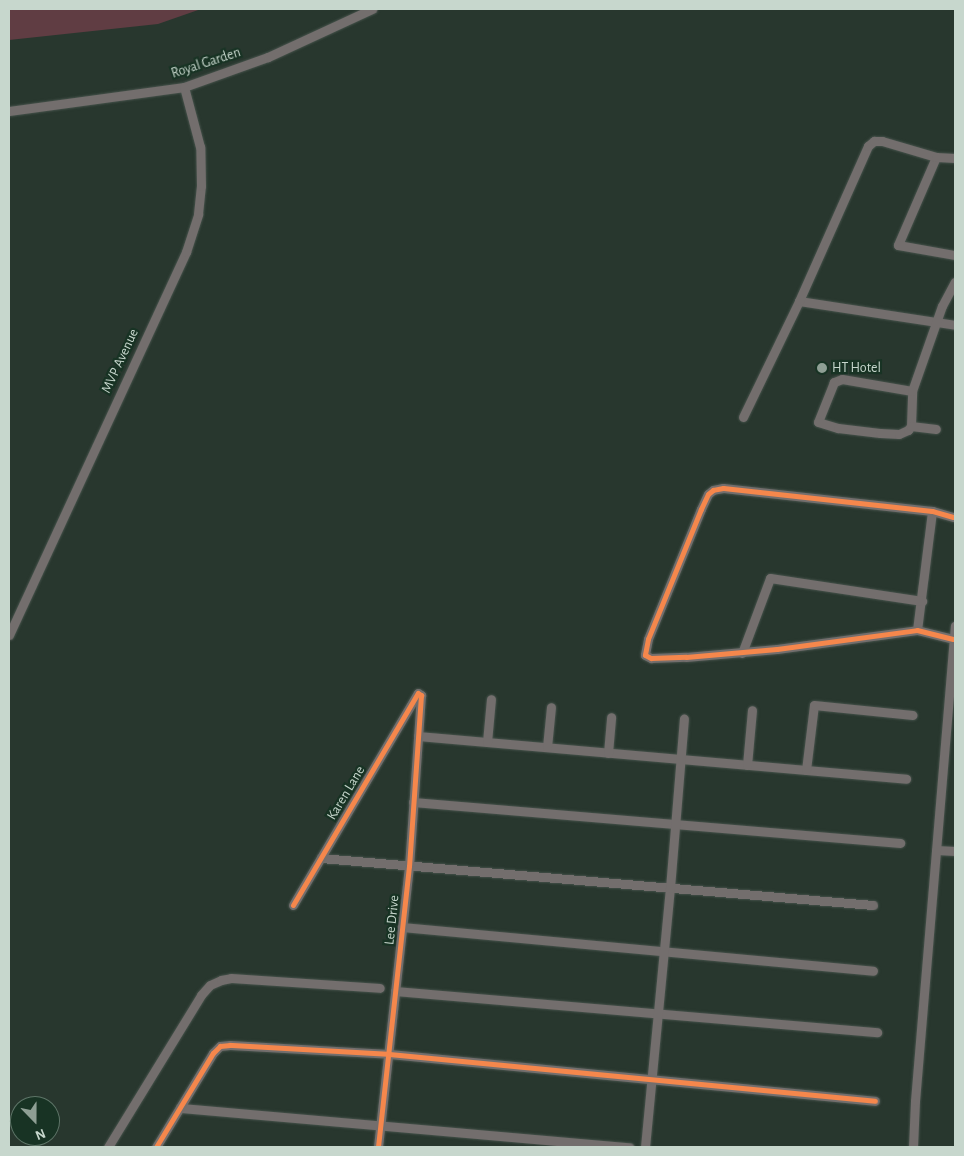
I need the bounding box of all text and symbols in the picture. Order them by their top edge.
street label: Royal Garden [169,44,243,82]
street label: MVP Avenue [98,326,142,396]
place label: HT Hotel [832,360,881,376]
marker: HT Hotel [816,362,828,374]
street label: Karen Lane [323,763,369,823]
street label: Lee Drive [381,894,403,946]
north arrow [10,1096,60,1146]
text: N [33,1126,47,1142]

